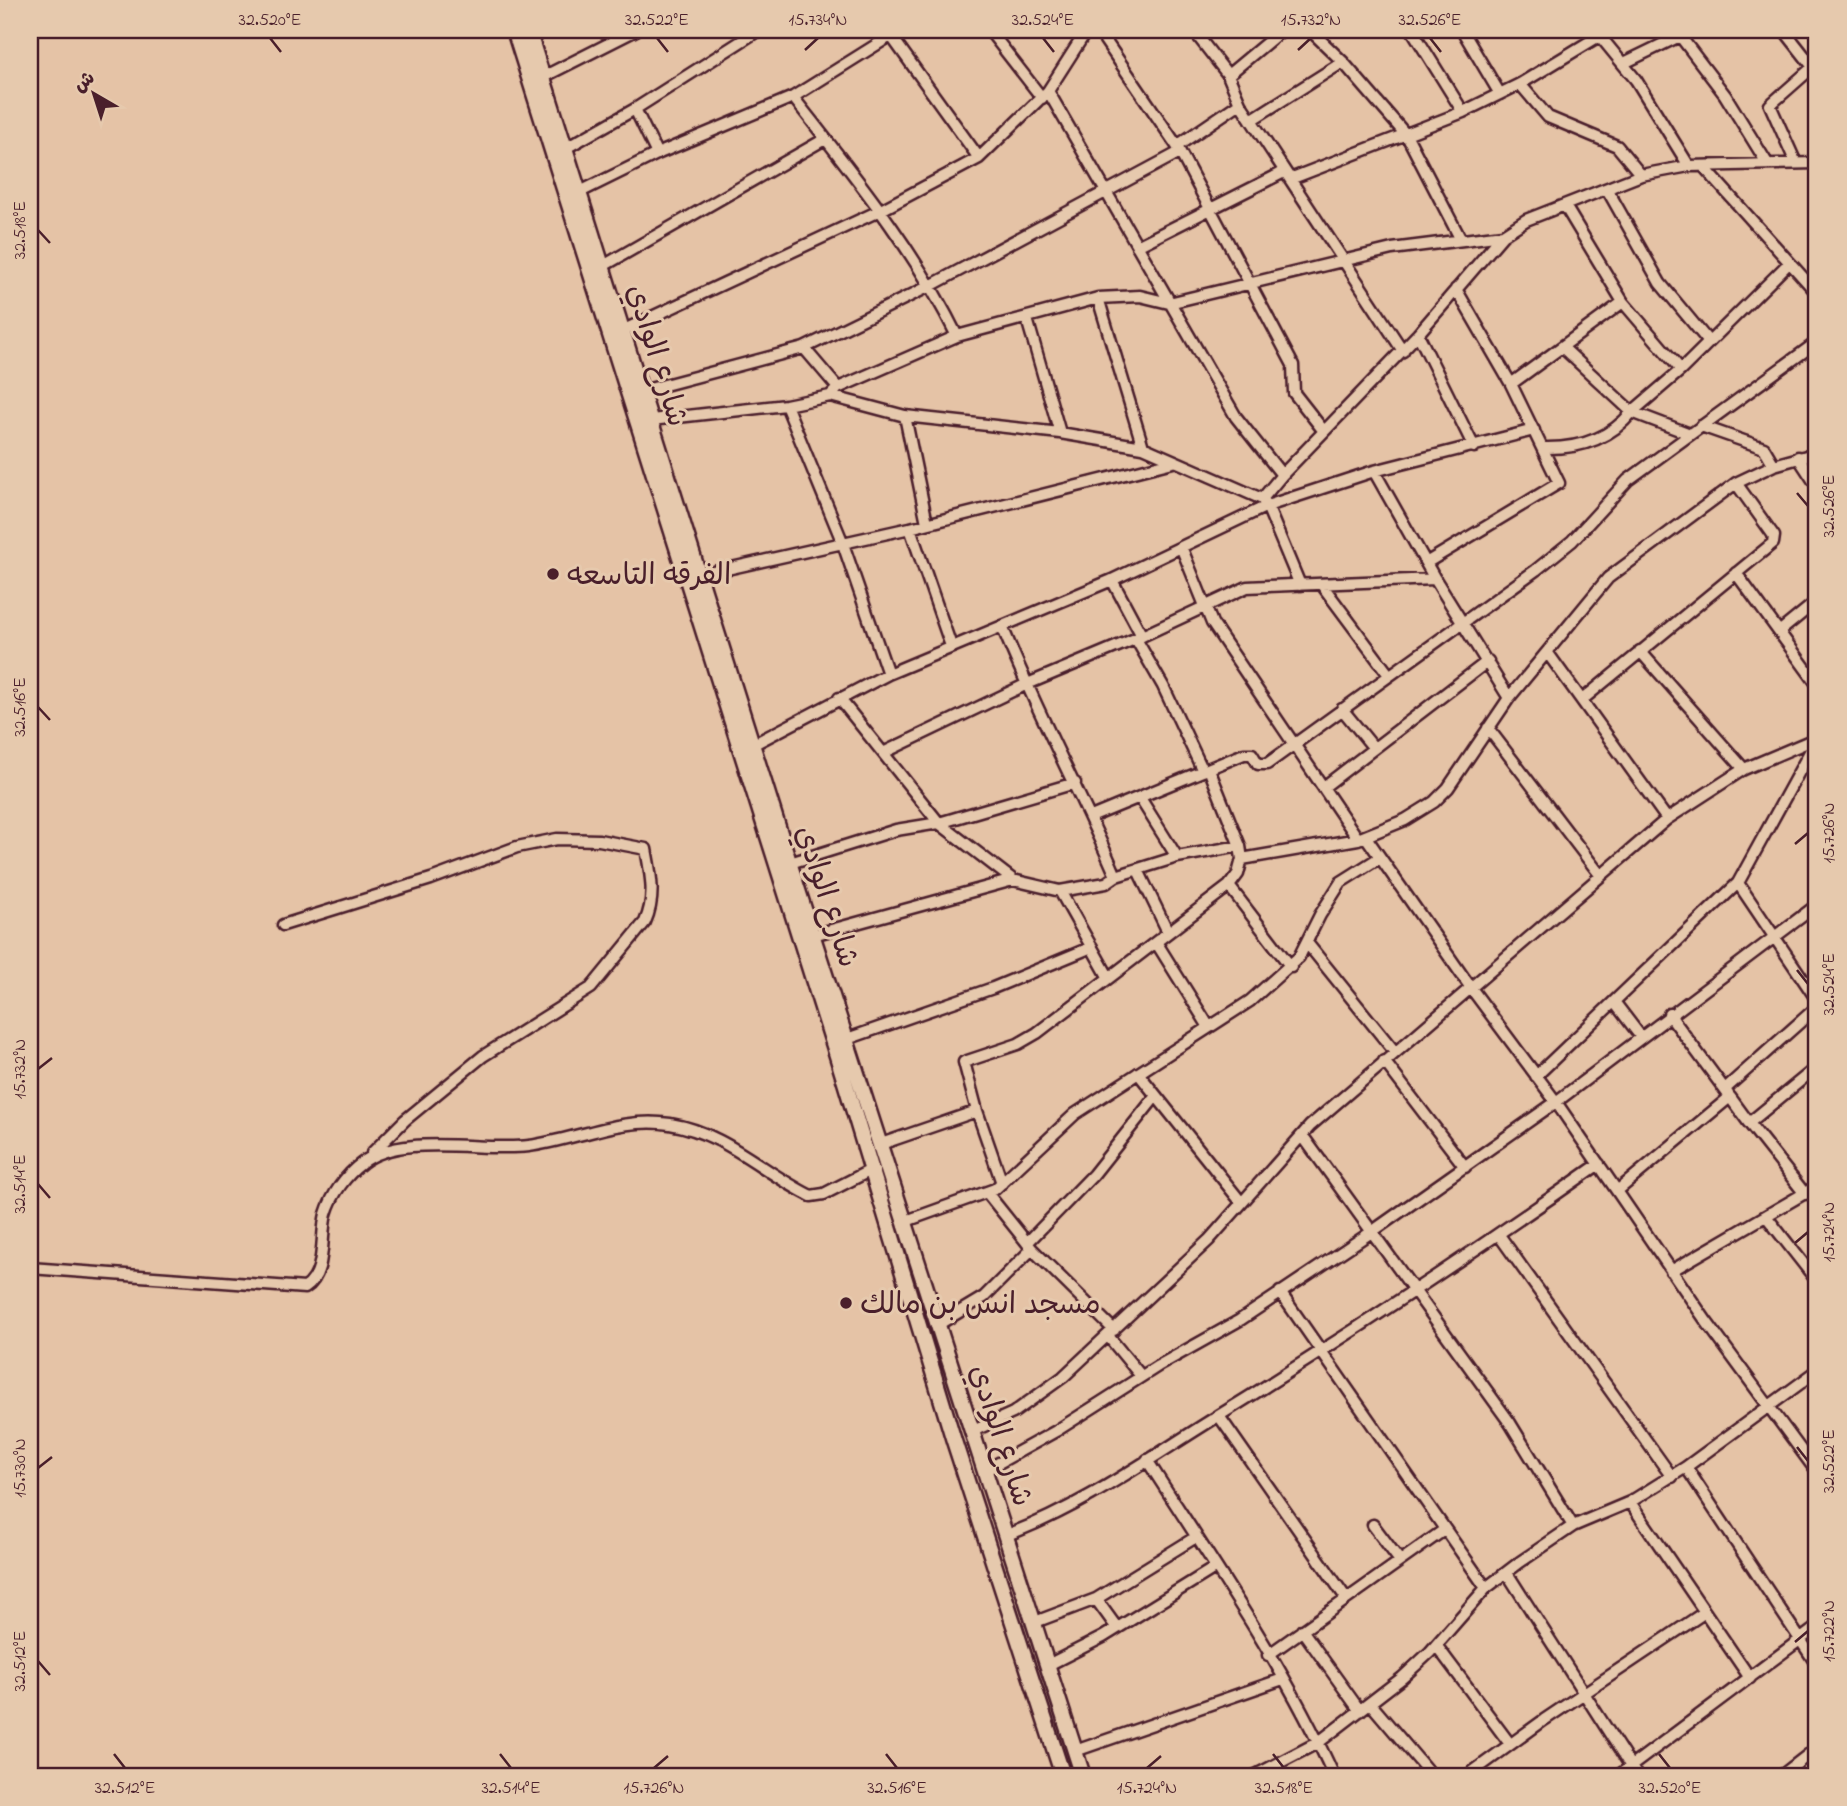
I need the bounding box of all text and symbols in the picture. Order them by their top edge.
text: 32.520°E [239,8,301,34]
text: 32.522°E [625,8,689,34]
text: 15.734°N [789,8,847,34]
text: 32.524°E [1012,8,1074,34]
text: 15.732°N [1281,8,1341,34]
text: 32.526°E [1399,8,1462,34]
north arrow [60,60,130,130]
text: ش [68,66,102,100]
text: 32.518°E [8,201,34,259]
street label: شارع الوادي [613,279,698,433]
text: 32.526°E [1817,474,1843,537]
place label: الفرقه التاسعه [567,555,731,599]
marker: الفرقه التاسعه [545,566,561,582]
text: 32.516°E [8,677,34,737]
text: 15.726°N [1817,803,1843,863]
street label: شارع الوادي [782,820,869,974]
text: 32.524°E [1817,953,1843,1015]
text: 15.732°N [8,1039,34,1099]
text: 32.514°E [8,1154,34,1214]
text: 15.724°N [1817,1202,1843,1262]
place label: مسجد انس بن مالك [860,1284,1101,1328]
marker: مسجد انس بن مالك [838,1295,854,1311]
street label: شارع الوادي [956,1359,1043,1513]
text: 32.522°E [1817,1429,1843,1493]
text: 15.730°N [8,1438,34,1498]
text: 15.722°N [1817,1600,1843,1662]
text: 32.512°E [8,1631,34,1691]
text: 32.512°E [95,1776,155,1802]
text: 32.514°E [481,1776,541,1802]
text: 15.726°N [624,1776,684,1802]
text: 32.516°E [867,1776,927,1802]
text: 15.724°N [1117,1776,1177,1802]
text: 32.518°E [1255,1776,1313,1802]
text: 32.520°E [1639,1776,1701,1802]

